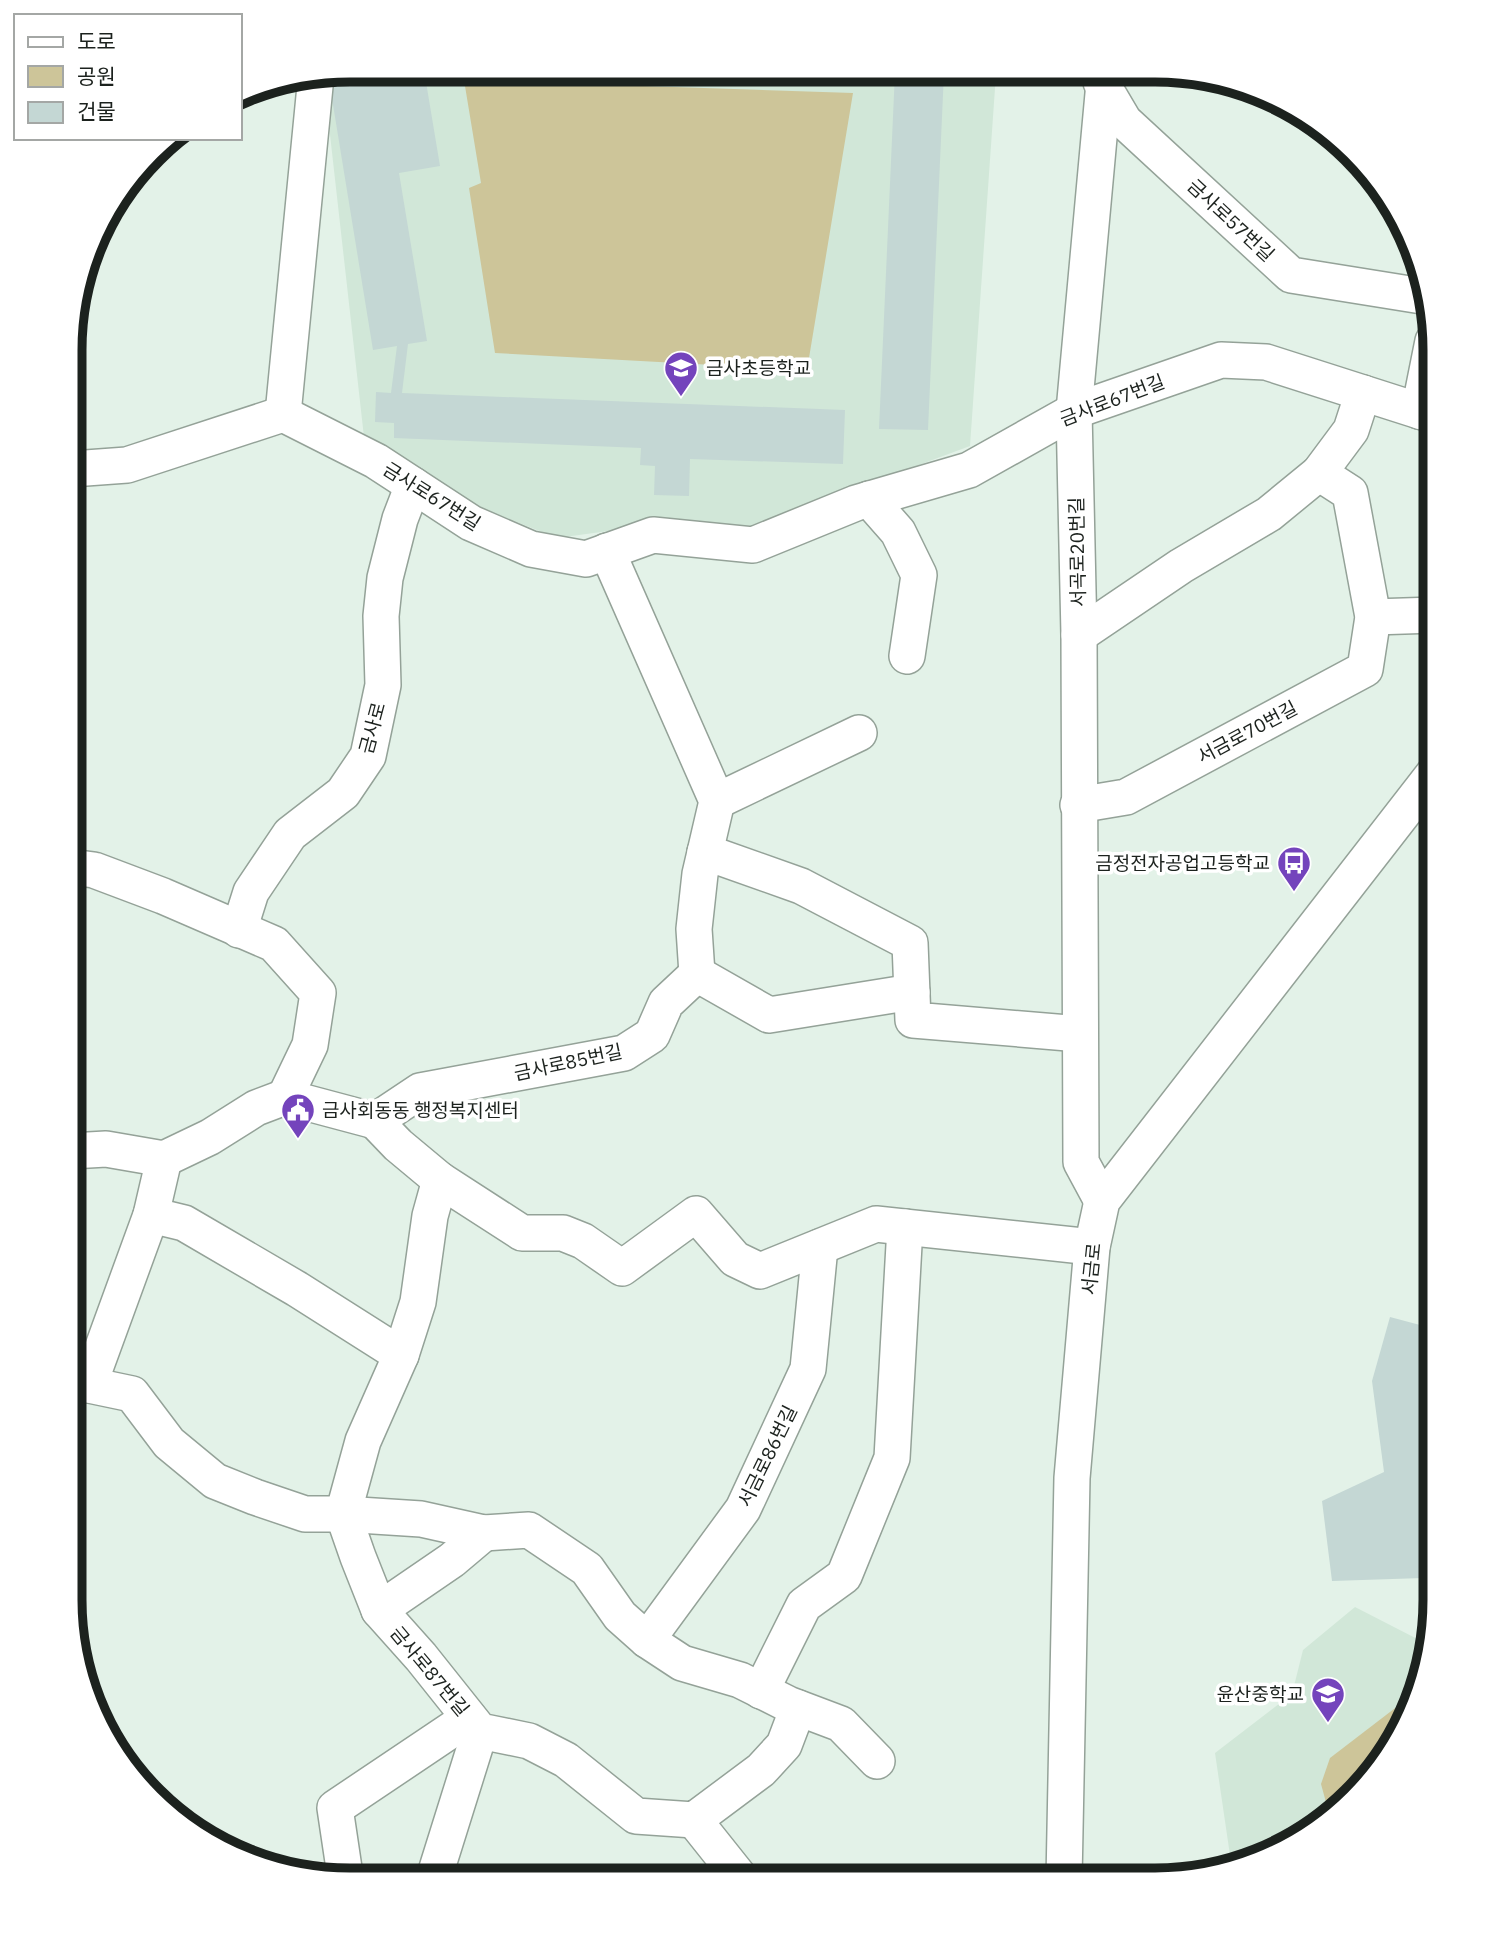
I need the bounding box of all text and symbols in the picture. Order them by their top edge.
legend [14,14,242,140]
text: 도로 [77,27,116,55]
text: 공원 [77,62,116,90]
text: 건물 [77,97,116,125]
street label: 금사로57번길 [1183,174,1279,266]
school or university icon: 금사초등학교 [662,349,700,398]
place label: 금사초등학교 [706,356,811,380]
street label: 금사로67번길 [1056,369,1168,431]
street label: 금사로67번길 [379,457,485,535]
street label: 서곡로20번길 [1064,497,1090,607]
street label: 서금로70번길 [1193,696,1301,768]
street label: 금사로 [354,700,390,756]
bus stop icon: 금정전자공업고등학교 [1275,844,1313,893]
place label: 금정전자공업고등학교 [1095,851,1270,875]
street label: 금사로85번길 [512,1039,624,1085]
public building icon: 금사회동동 행정복지센터 [279,1091,317,1140]
place label: 금사회동동 행정복지센터 [322,1098,519,1122]
street label: 서금로 [1076,1242,1106,1296]
street label: 서금로86번길 [732,1401,802,1511]
street label: 금사로87번길 [385,1621,475,1721]
school or university icon: 윤산중학교 [1309,1675,1347,1724]
place label: 윤산중학교 [1217,1682,1304,1706]

